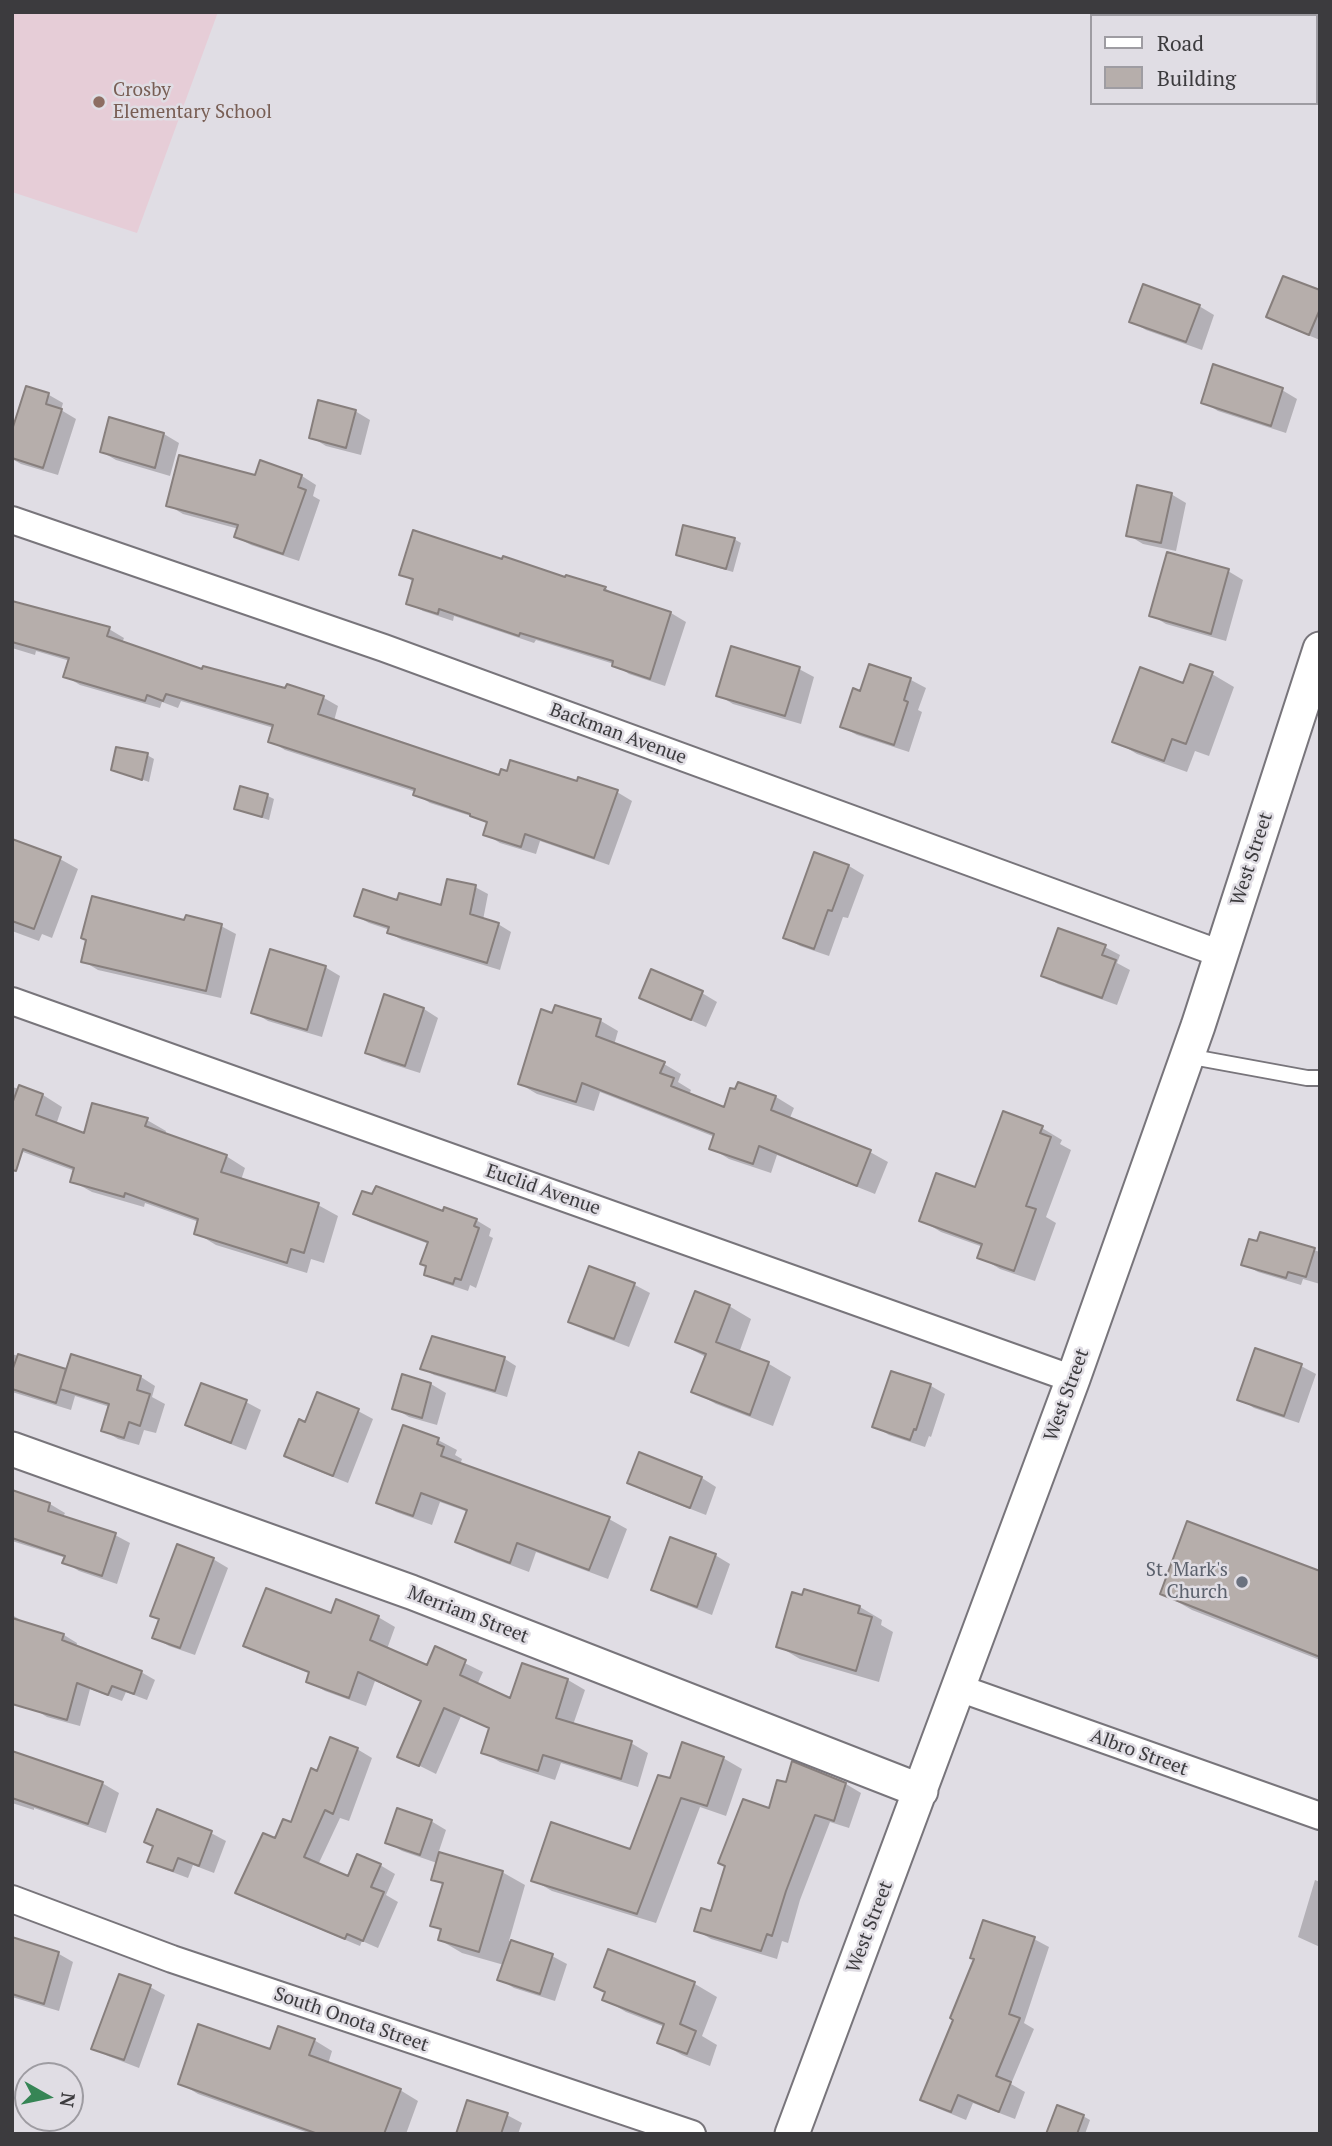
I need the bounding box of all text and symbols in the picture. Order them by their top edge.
legend [1090,14,1318,105]
text: Road [1157,29,1204,57]
text: Building [1157,64,1236,92]
place label: Crosby Elementary School [113,80,272,124]
marker: Crosby Elementary School [91,94,107,110]
street label: Backman Avenue [546,699,690,769]
street label: West Street [1226,810,1278,908]
street label: Euclid Avenue [483,1160,603,1220]
street label: West Street [1040,1346,1094,1444]
place label: St. Mark's Church [1146,1560,1228,1604]
marker: St. Mark's Church [1234,1574,1250,1590]
street label: Merriam Street [404,1581,532,1649]
street label: Albro Street [1087,1725,1191,1781]
street label: West Street [842,1878,898,1976]
street label: South Onota Street [271,1983,431,2057]
north arrow [14,2062,84,2132]
text: N [55,2091,82,2109]

